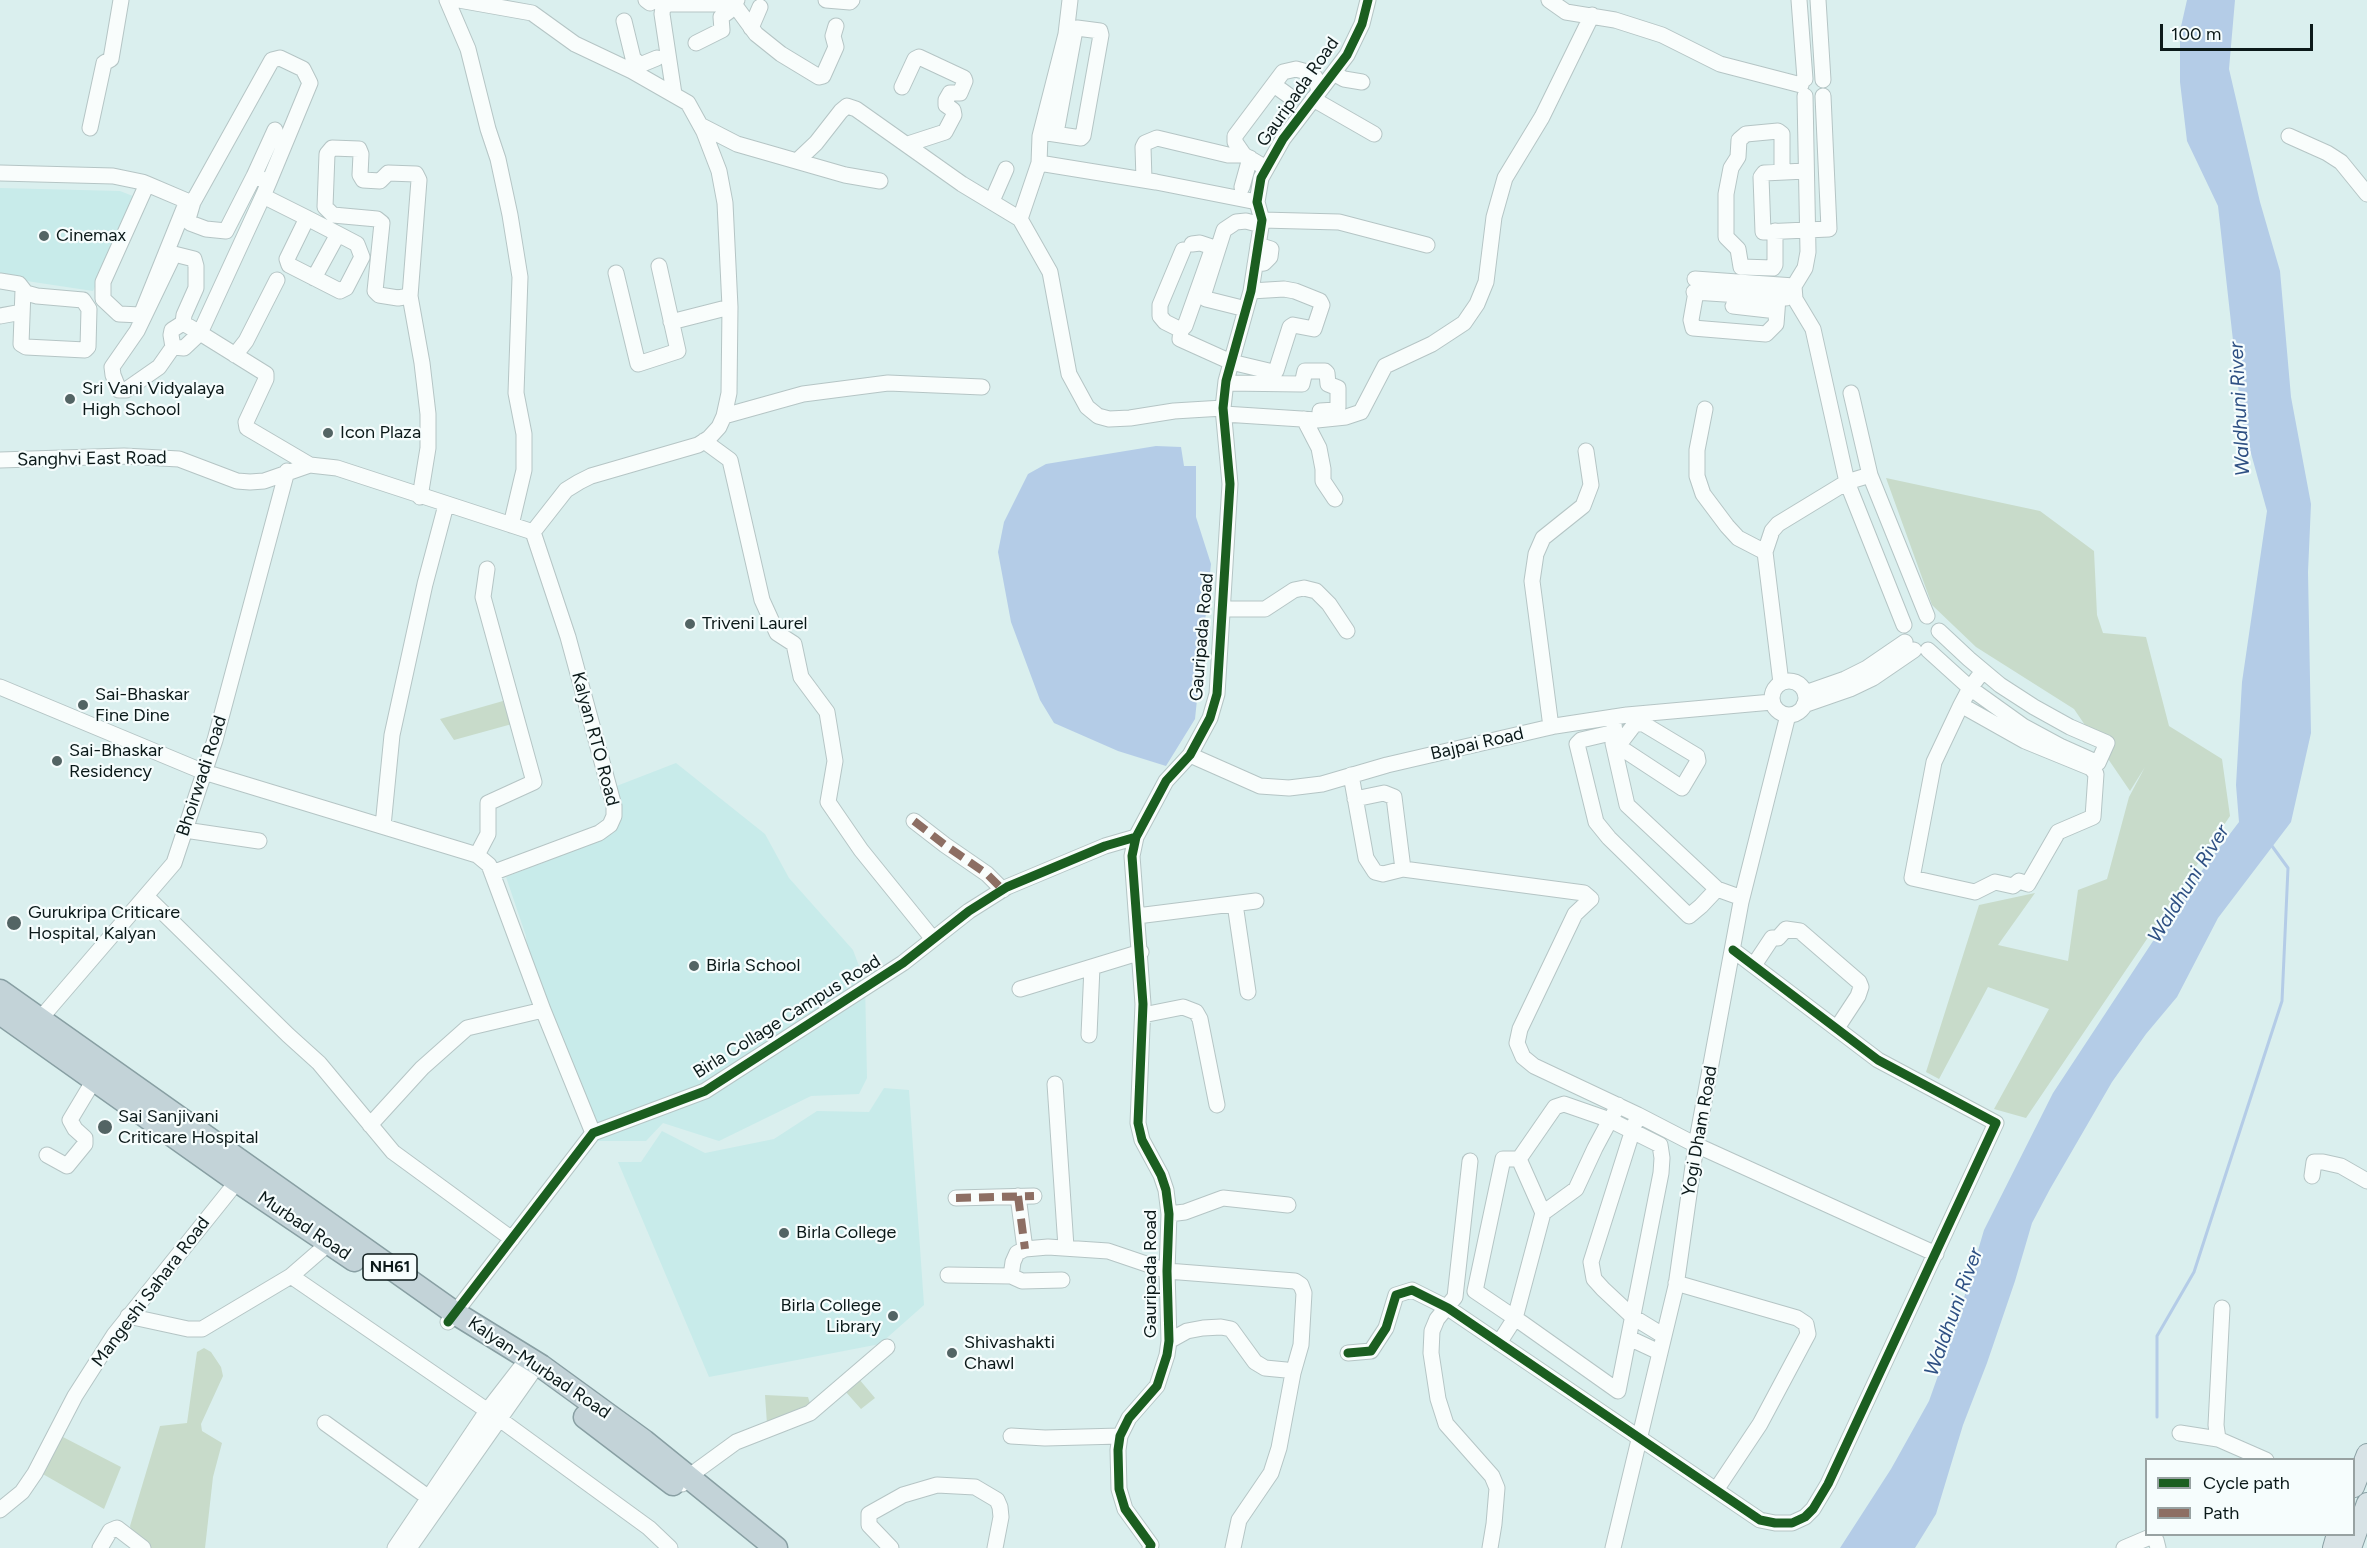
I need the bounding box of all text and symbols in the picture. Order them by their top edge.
scale bar [2163,12,2316,50]
text: 100 m [2171,23,2221,45]
street label: Gauripada Road [1252,33,1344,151]
place label: Cinemax [56,225,126,247]
marker: Cinemax [37,229,51,243]
water label: Waldhuni River [2224,341,2256,477]
place label: Sri Vani Vidyalaya High School [82,378,224,420]
marker: Sri Vani Vidyalaya High School [63,392,77,406]
place label: Icon Plaza [340,422,421,444]
marker: Icon Plaza [321,426,335,440]
street label: Sanghvi East Road [17,447,167,471]
street label: Gauripada Road [1186,572,1218,702]
place label: Triveni Laurel [702,613,807,635]
marker: Triveni Laurel [683,617,697,631]
street label: Kalyan RTO Road [567,670,623,808]
place label: Sai-Bhaskar Fine Dine [95,684,189,726]
marker: Sai-Bhaskar Fine Dine [76,698,90,712]
street label: Bhoirwadi Road [172,713,232,839]
street label: Bajpai Road [1428,723,1526,765]
place label: Sai-Bhaskar Residency [69,740,163,783]
marker: Sai-Bhaskar Residency [50,754,64,768]
water label: Waldhuni River [2143,821,2235,947]
place label: Gurukripa Criticare Hospital, Kalyan [28,902,180,944]
marker: Gurukripa Criticare Hospital, Kalyan [5,914,23,932]
street label: Birla Collage Campus Road [689,950,885,1084]
place label: Birla School [706,955,801,977]
marker: Birla School [687,959,701,973]
street label: Yogi Dham Road [1678,1064,1722,1198]
place label: Sai Sanjivani Criticare Hospital [118,1106,259,1148]
marker: Sai Sanjivani Criticare Hospital [96,1118,114,1136]
street label: Murbad Road [253,1187,355,1265]
street label: Gauripada Road [1140,1210,1162,1338]
street label: Mangeshi Sahara Road [87,1213,215,1371]
place label: Birla College [796,1222,896,1244]
marker: Birla College [777,1226,791,1240]
water label: Waldhuni River [1920,1245,1988,1379]
road number: NH61 [363,1254,417,1280]
place label: Birla College Library [781,1295,881,1338]
marker: Birla College Library [886,1309,900,1323]
street label: Kalyan-Murbad Road [464,1312,614,1424]
place label: Shivashakti Chawl [964,1332,1055,1374]
marker: Shivashakti Chawl [945,1346,959,1360]
legend [2145,1458,2355,1536]
text: Cycle path [2203,1472,2290,1494]
text: Path [2203,1502,2239,1524]

